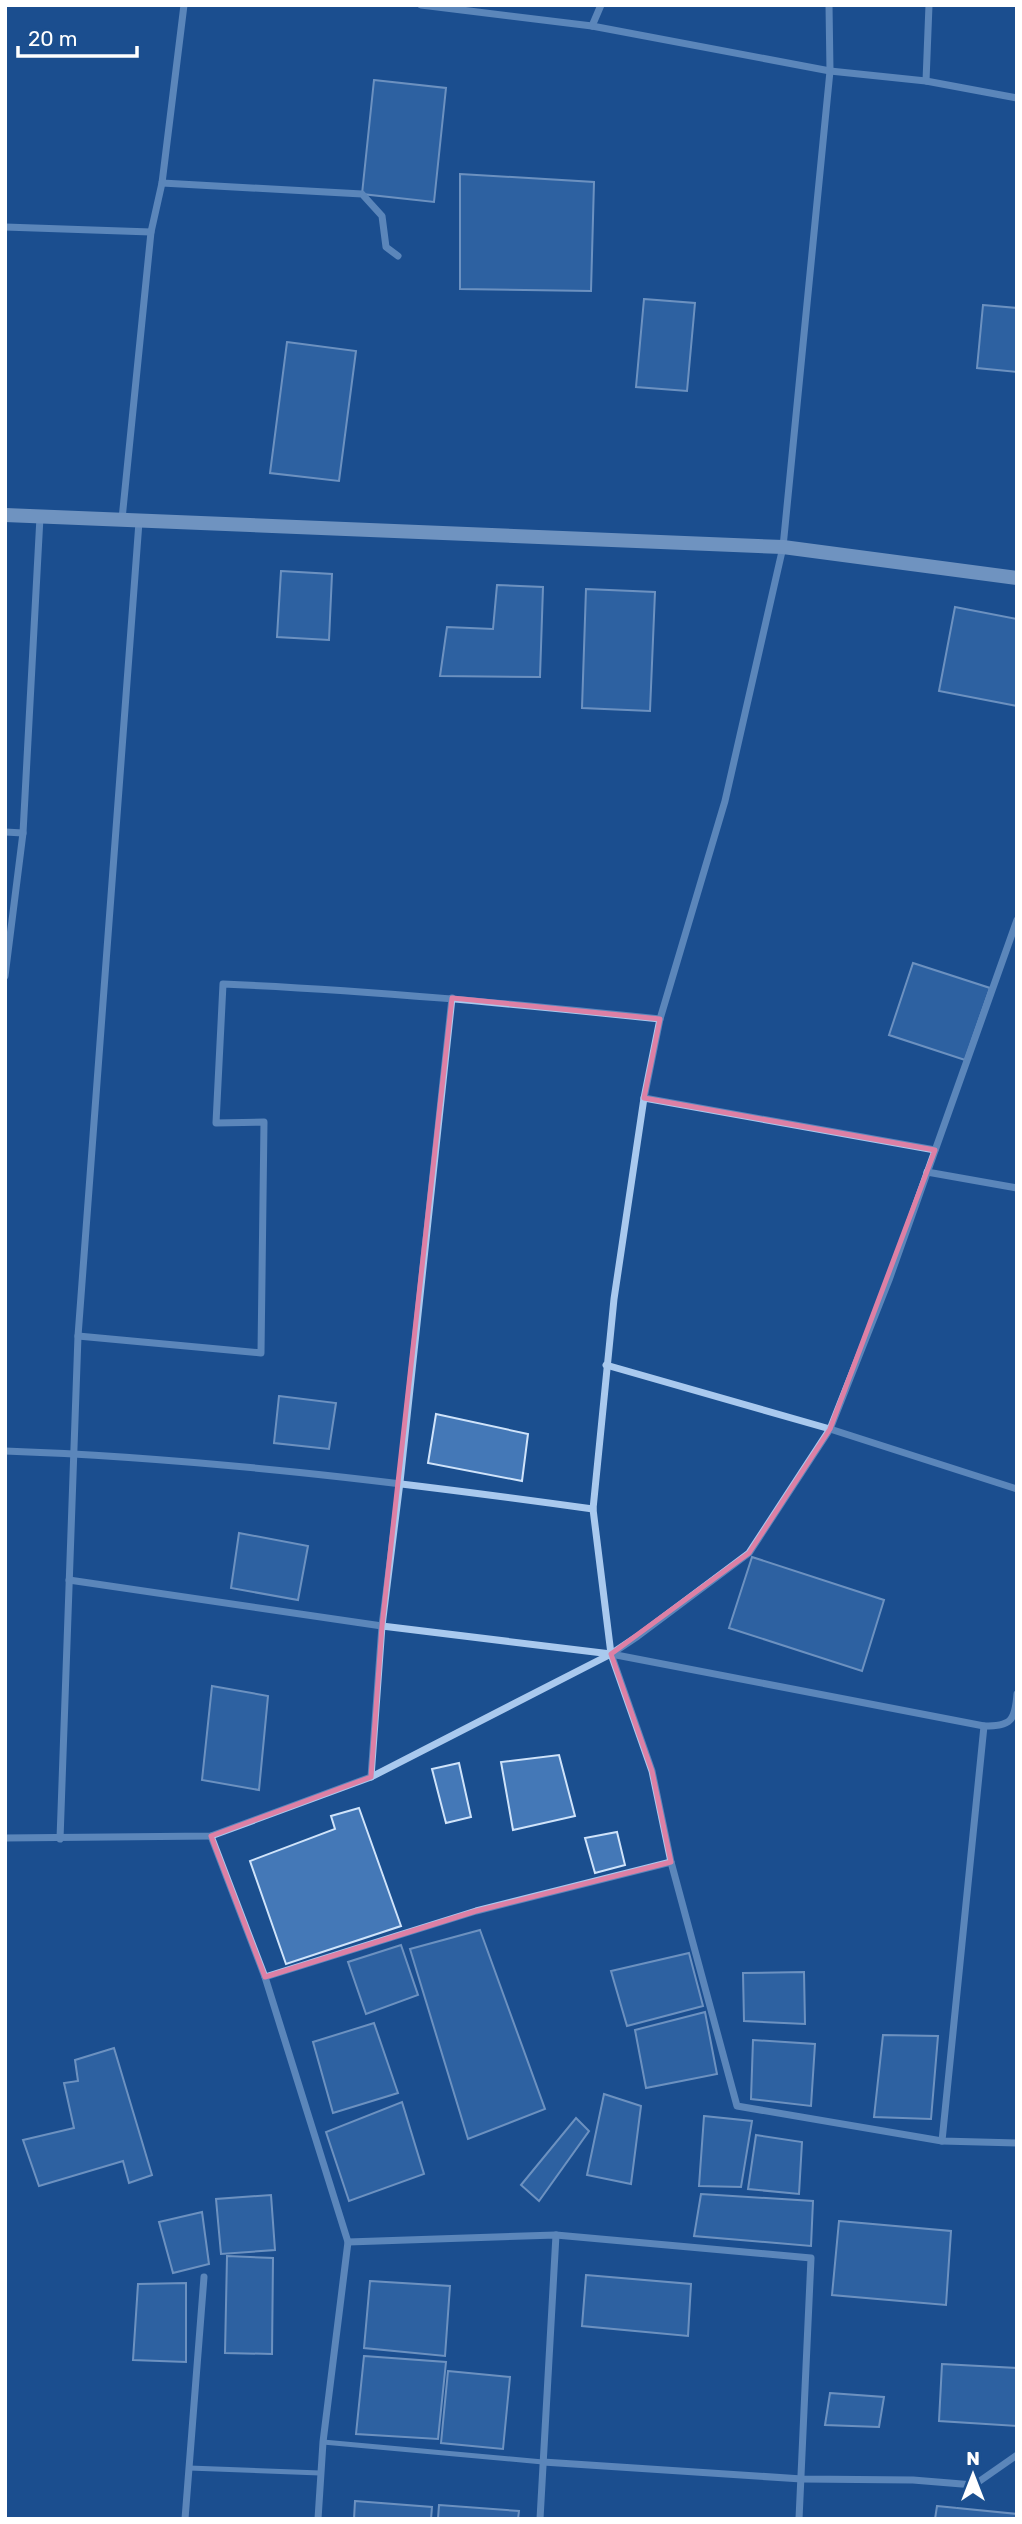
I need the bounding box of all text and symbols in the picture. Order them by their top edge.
scale bar [18,14,136,58]
text: 20 m [28,26,77,51]
north arrow [938,2440,1008,2510]
text: N [966,2447,980,2470]

